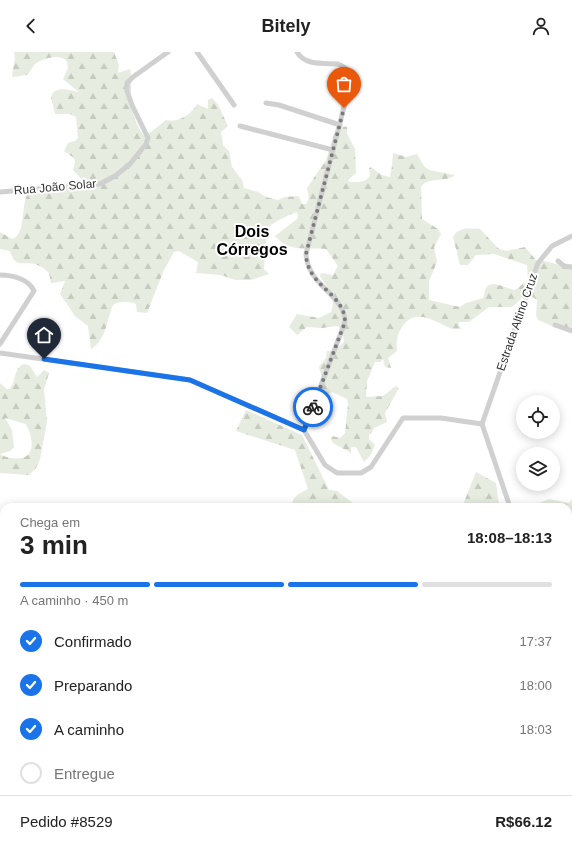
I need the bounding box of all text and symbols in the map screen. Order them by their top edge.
icon: back [20,15,42,37]
icon: person [530,15,552,37]
text: Bitely [261,16,311,36]
pin [327,67,361,108]
icon: bag [333,73,355,95]
street label: Rua João Solar [13,176,97,198]
district label: Dois Córregos [216,223,288,258]
street label: Estrada Altino Cruz [494,271,540,373]
pin [27,318,61,359]
icon: home [33,324,55,346]
courier [293,387,333,427]
map controls [516,395,560,491]
button: locate [516,395,560,439]
icon: bike [302,396,324,418]
button: layers [516,447,560,491]
text: Chega em [20,515,80,530]
text: 18:08–18:13 [467,529,552,546]
text: 3 min [20,530,88,560]
text: A caminho · 450 m [20,593,128,608]
icon: check [20,630,42,652]
text: Confirmado [54,633,132,650]
text: 17:37 [519,634,552,649]
icon: check [20,674,42,696]
text: Preparando [54,677,132,694]
text: 18:00 [519,678,552,693]
icon: check [20,718,42,740]
text: A caminho [54,721,124,738]
text: 18:03 [519,722,552,737]
text: Entregue [54,765,115,782]
text: Pedido #8529 [20,813,113,830]
text: R$66.12 [495,813,552,830]

